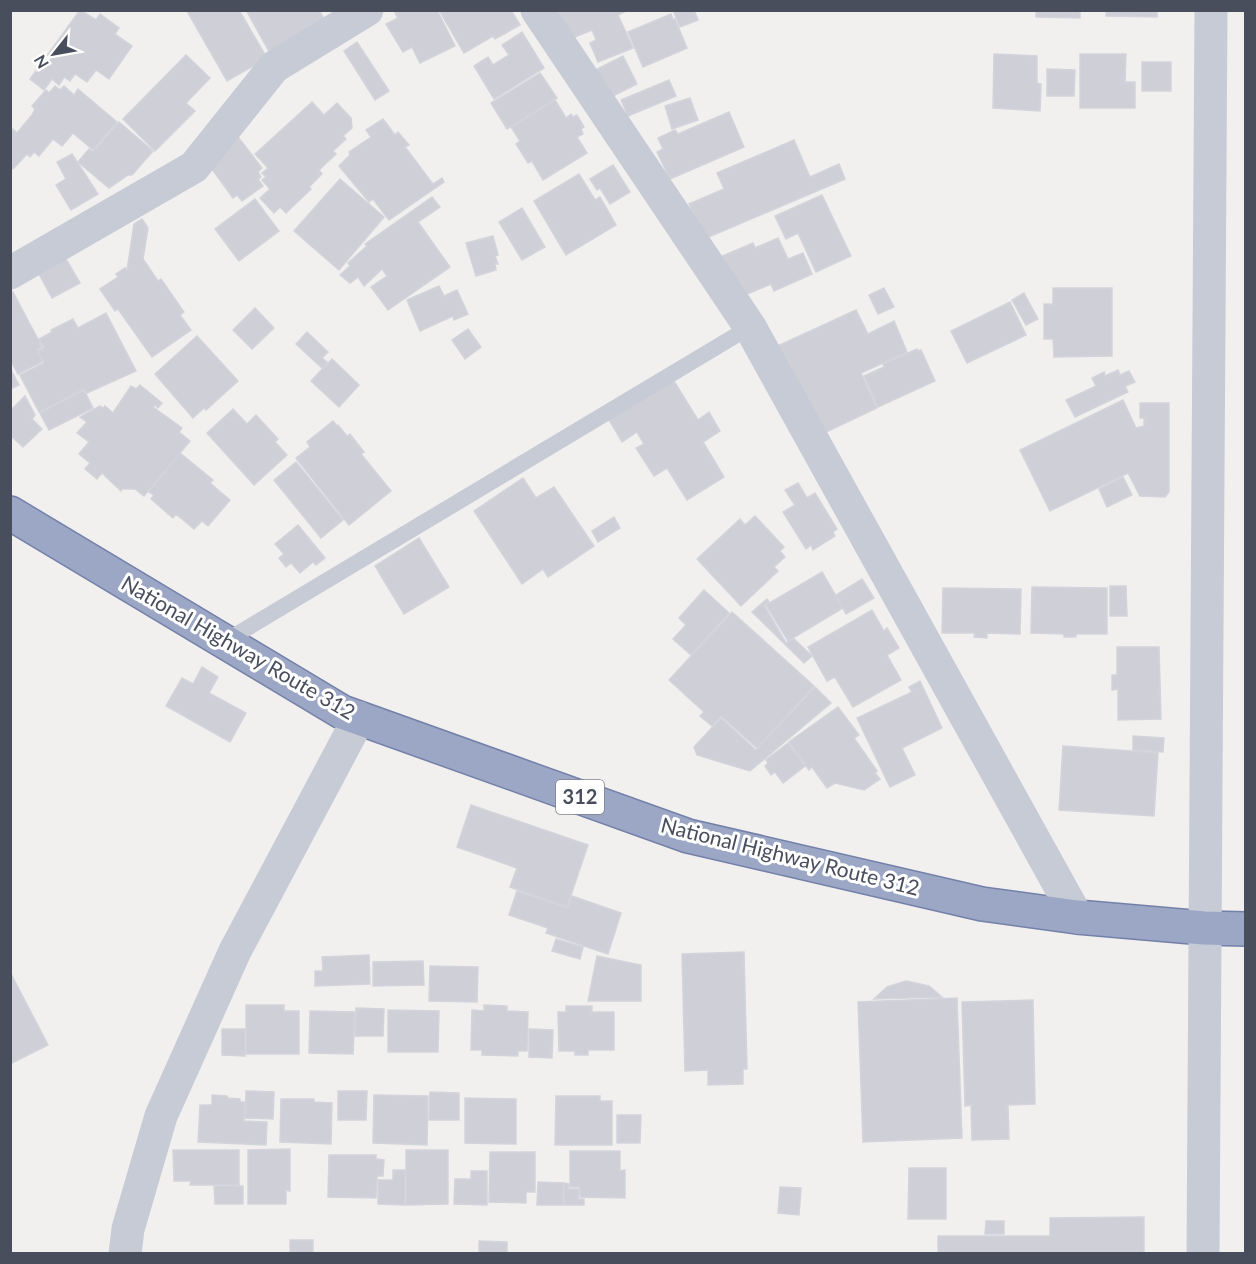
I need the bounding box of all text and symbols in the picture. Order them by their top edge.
north arrow [24,24,84,84]
text: N [29,52,52,72]
street label: National Highway Route 312 [117,569,360,724]
road number: 312 [556,780,604,814]
street label: National Highway Route 312 [658,811,922,900]

